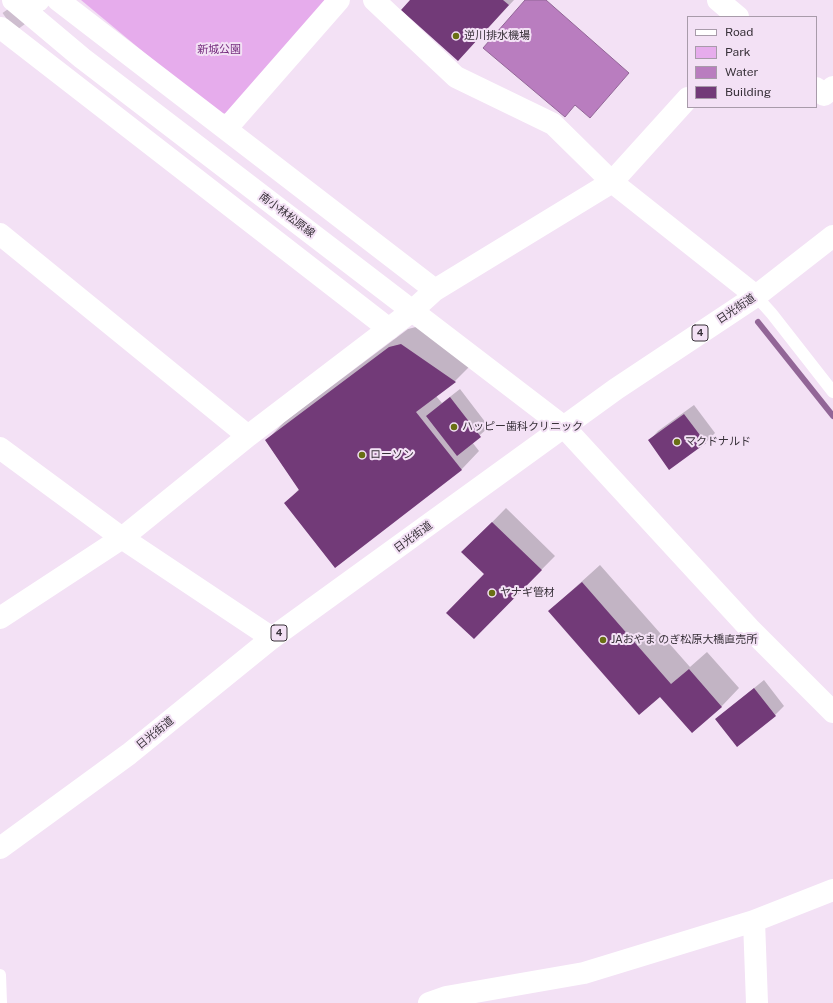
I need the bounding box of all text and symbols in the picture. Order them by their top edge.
legend [687,16,817,108]
text: Road [725,25,753,39]
place label: 逆川排水機場 [464,29,530,43]
marker: 逆川排水機場 [451,31,461,41]
park label: 新城公園 [197,43,241,57]
text: Park [725,45,751,59]
text: Water [725,65,758,79]
text: Building [725,85,771,99]
street label: 南小林松原線 [257,190,317,240]
street label: 日光街道 [714,291,758,327]
road number: 4 [692,325,708,341]
place label: ハッピー歯科クリニック [462,420,583,434]
marker: ハッピー歯科クリニック [449,422,459,432]
place label: マクドナルド [685,435,751,449]
marker: マクドナルド [672,437,682,447]
place label: ローソン [370,448,414,462]
marker: ローソン [357,450,367,460]
street label: 日光街道 [391,519,435,555]
place label: ヤナギ管材 [500,586,555,600]
marker: ヤナギ管材 [487,588,497,598]
road number: 4 [271,625,287,641]
place label: JAおやま のぎ松原大橋直売所 [611,633,757,647]
marker: JAおやま のぎ松原大橋直売所 [598,635,608,645]
street label: 日光街道 [134,714,176,752]

